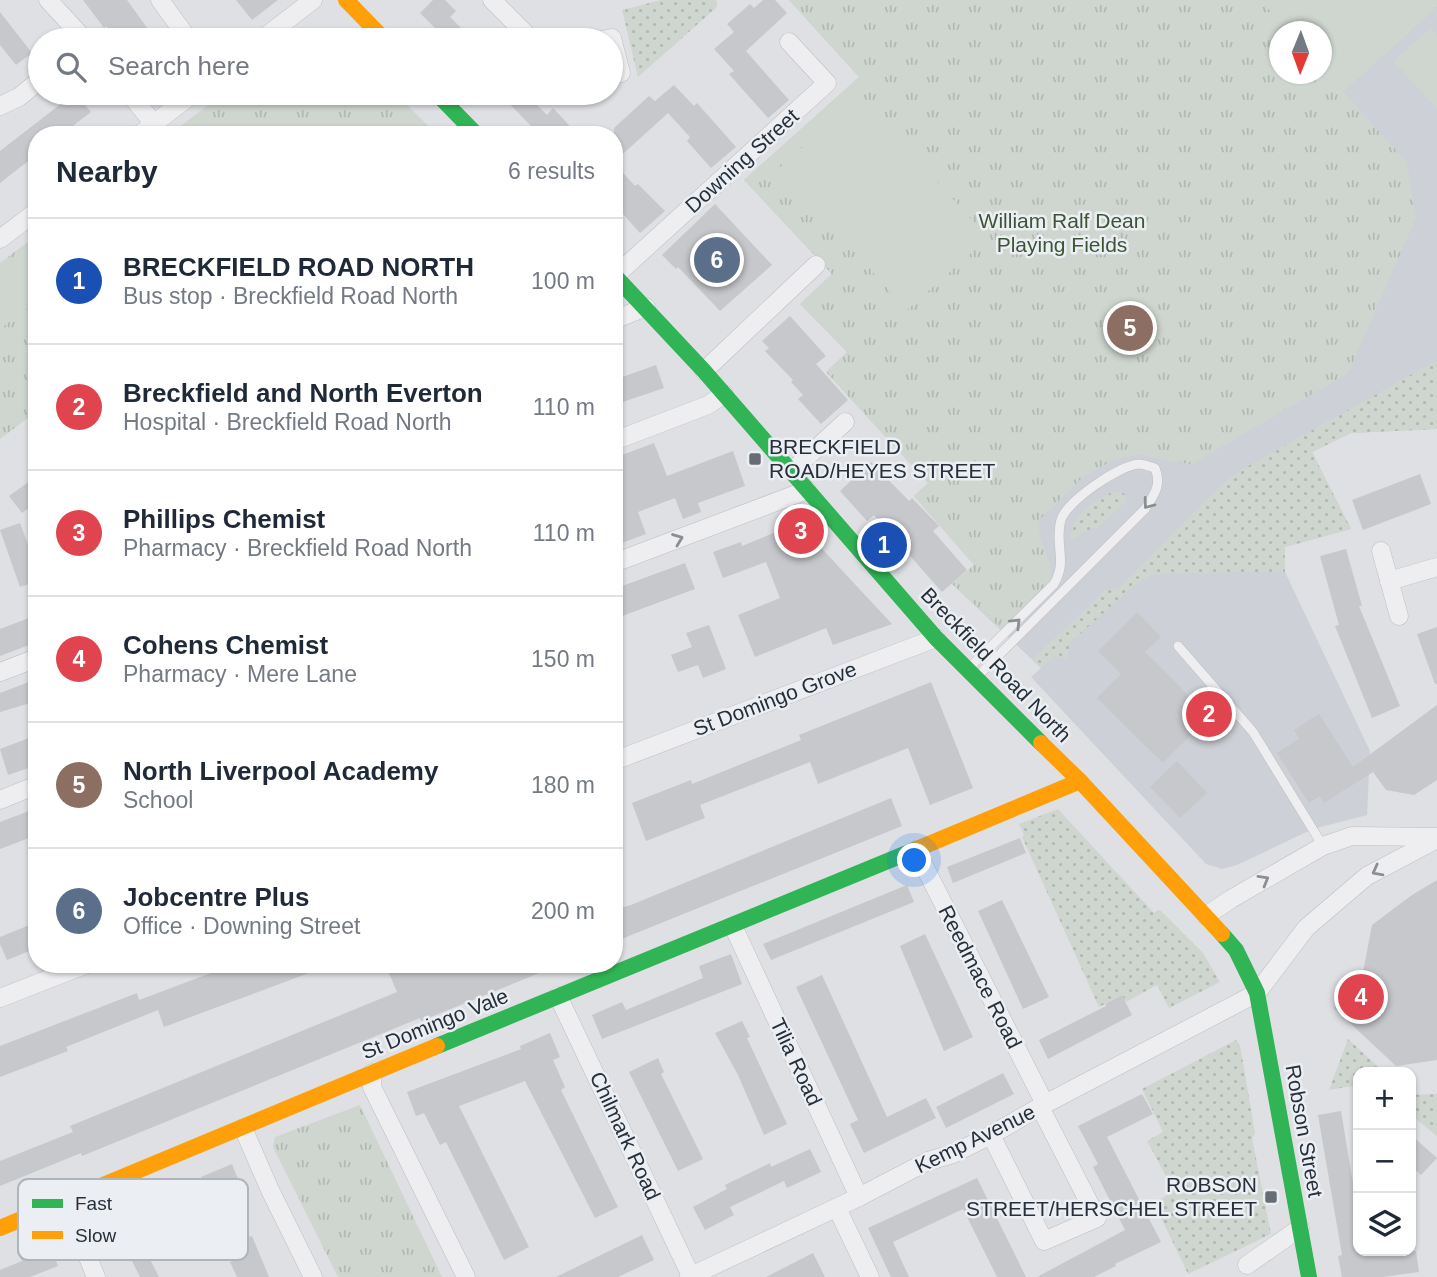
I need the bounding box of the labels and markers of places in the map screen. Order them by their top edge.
pin: 6 [694,234,740,286]
pin: 5 [1107,302,1153,354]
place label: BRECKFIELD ROAD/HEYES STREET [769,435,996,482]
marker: BRECKFIELD ROAD/HEYES STREET [747,451,763,467]
pin: 3 [778,505,824,557]
pin: 1 [861,519,907,571]
pin: 2 [1186,688,1232,740]
pin: 4 [1338,971,1384,1023]
place label: ROBSON STREET/HERSCHEL STREET [966,1173,1257,1220]
marker: ROBSON STREET/HERSCHEL STREET [1263,1189,1279,1205]

